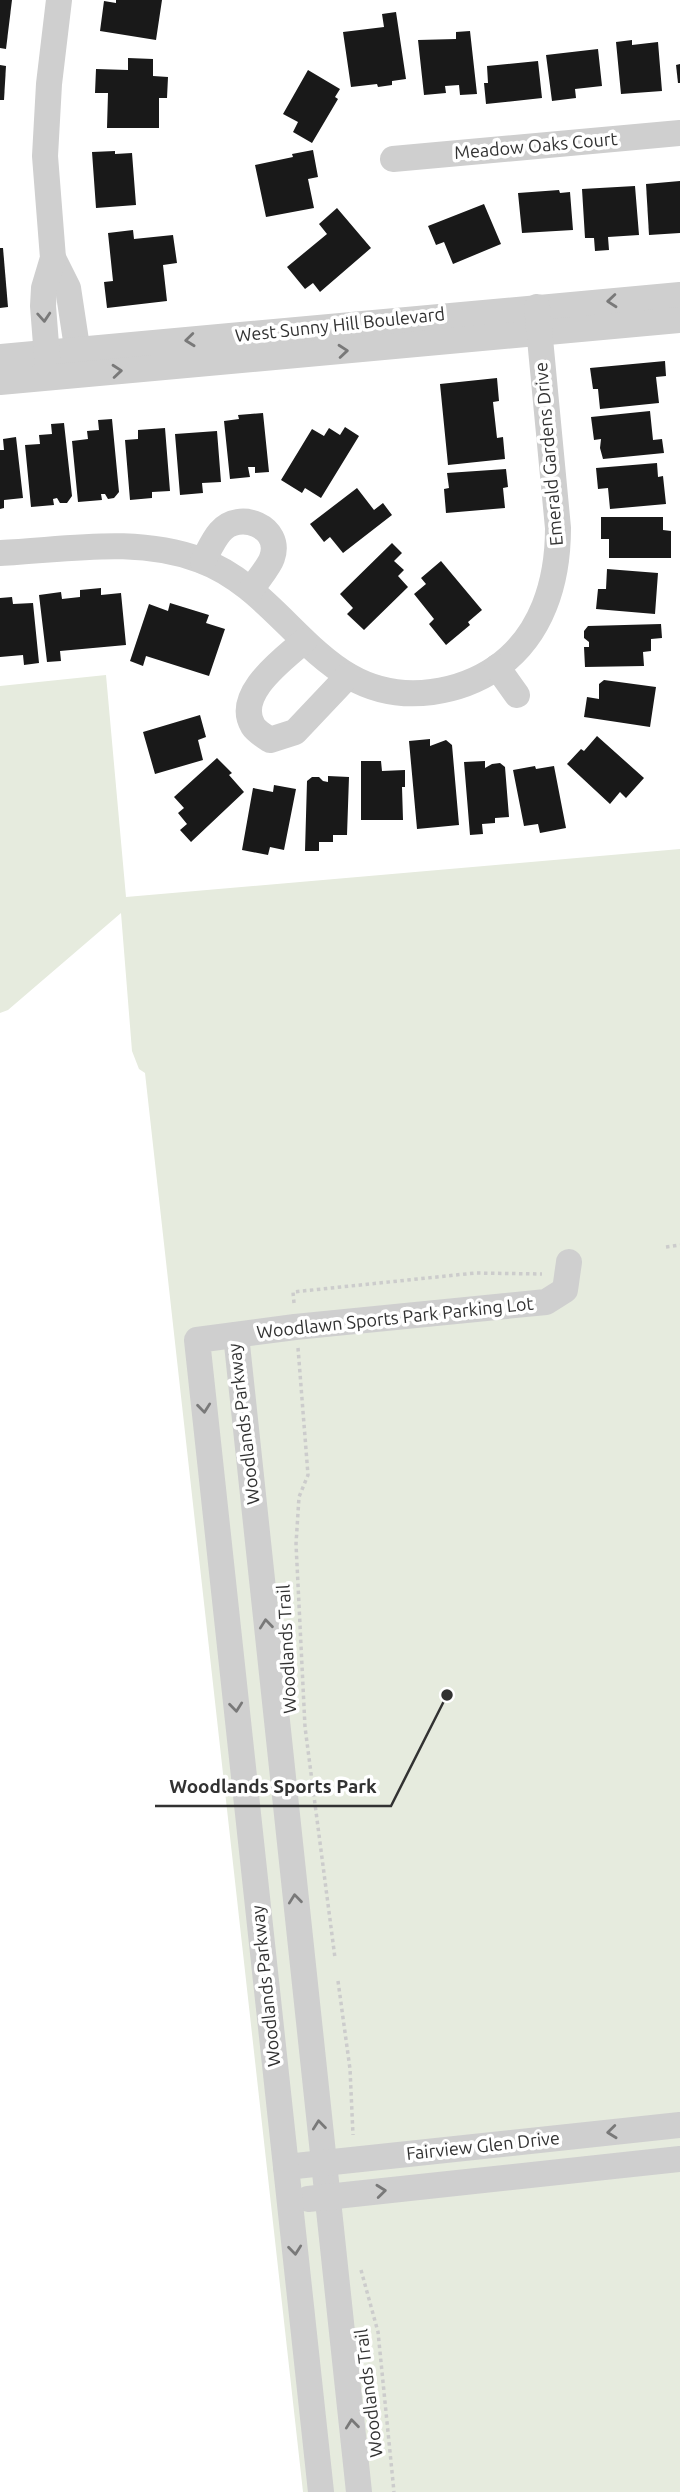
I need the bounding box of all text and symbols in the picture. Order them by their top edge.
street label: Meadow Oaks Court [453,128,618,162]
one-way arrow [606,293,617,308]
street label: West Sunny Hill Boulevard [234,303,446,345]
one-way arrow [36,312,51,323]
one-way arrow [185,332,196,347]
one-way arrow [338,344,349,359]
street label: Emerald Gardens Drive [530,361,566,547]
one-way arrow [112,364,123,379]
street label: Woodlawn Sports Park Parking Lot [256,1293,534,1341]
street label: Woodlands Parkway [223,1342,263,1506]
one-way arrow [196,1403,211,1414]
street label: Woodlands Trail [273,1584,299,1714]
one-way arrow [259,1618,274,1629]
one-way arrow [229,1701,244,1713]
callout: Woodlands Sports Park [155,1766,391,1806]
text: Woodlands Sports Park [169,1775,377,1797]
one-way arrow [288,1893,303,1904]
street label: Woodlands Parkway [247,1904,283,2068]
one-way arrow [311,2119,326,2131]
one-way arrow [606,2125,618,2140]
street label: Fairview Glen Drive [405,2127,561,2163]
one-way arrow [376,2184,387,2199]
one-way arrow [287,2244,302,2256]
street label: Woodlands Trail [350,2327,386,2458]
one-way arrow [344,2418,359,2430]

